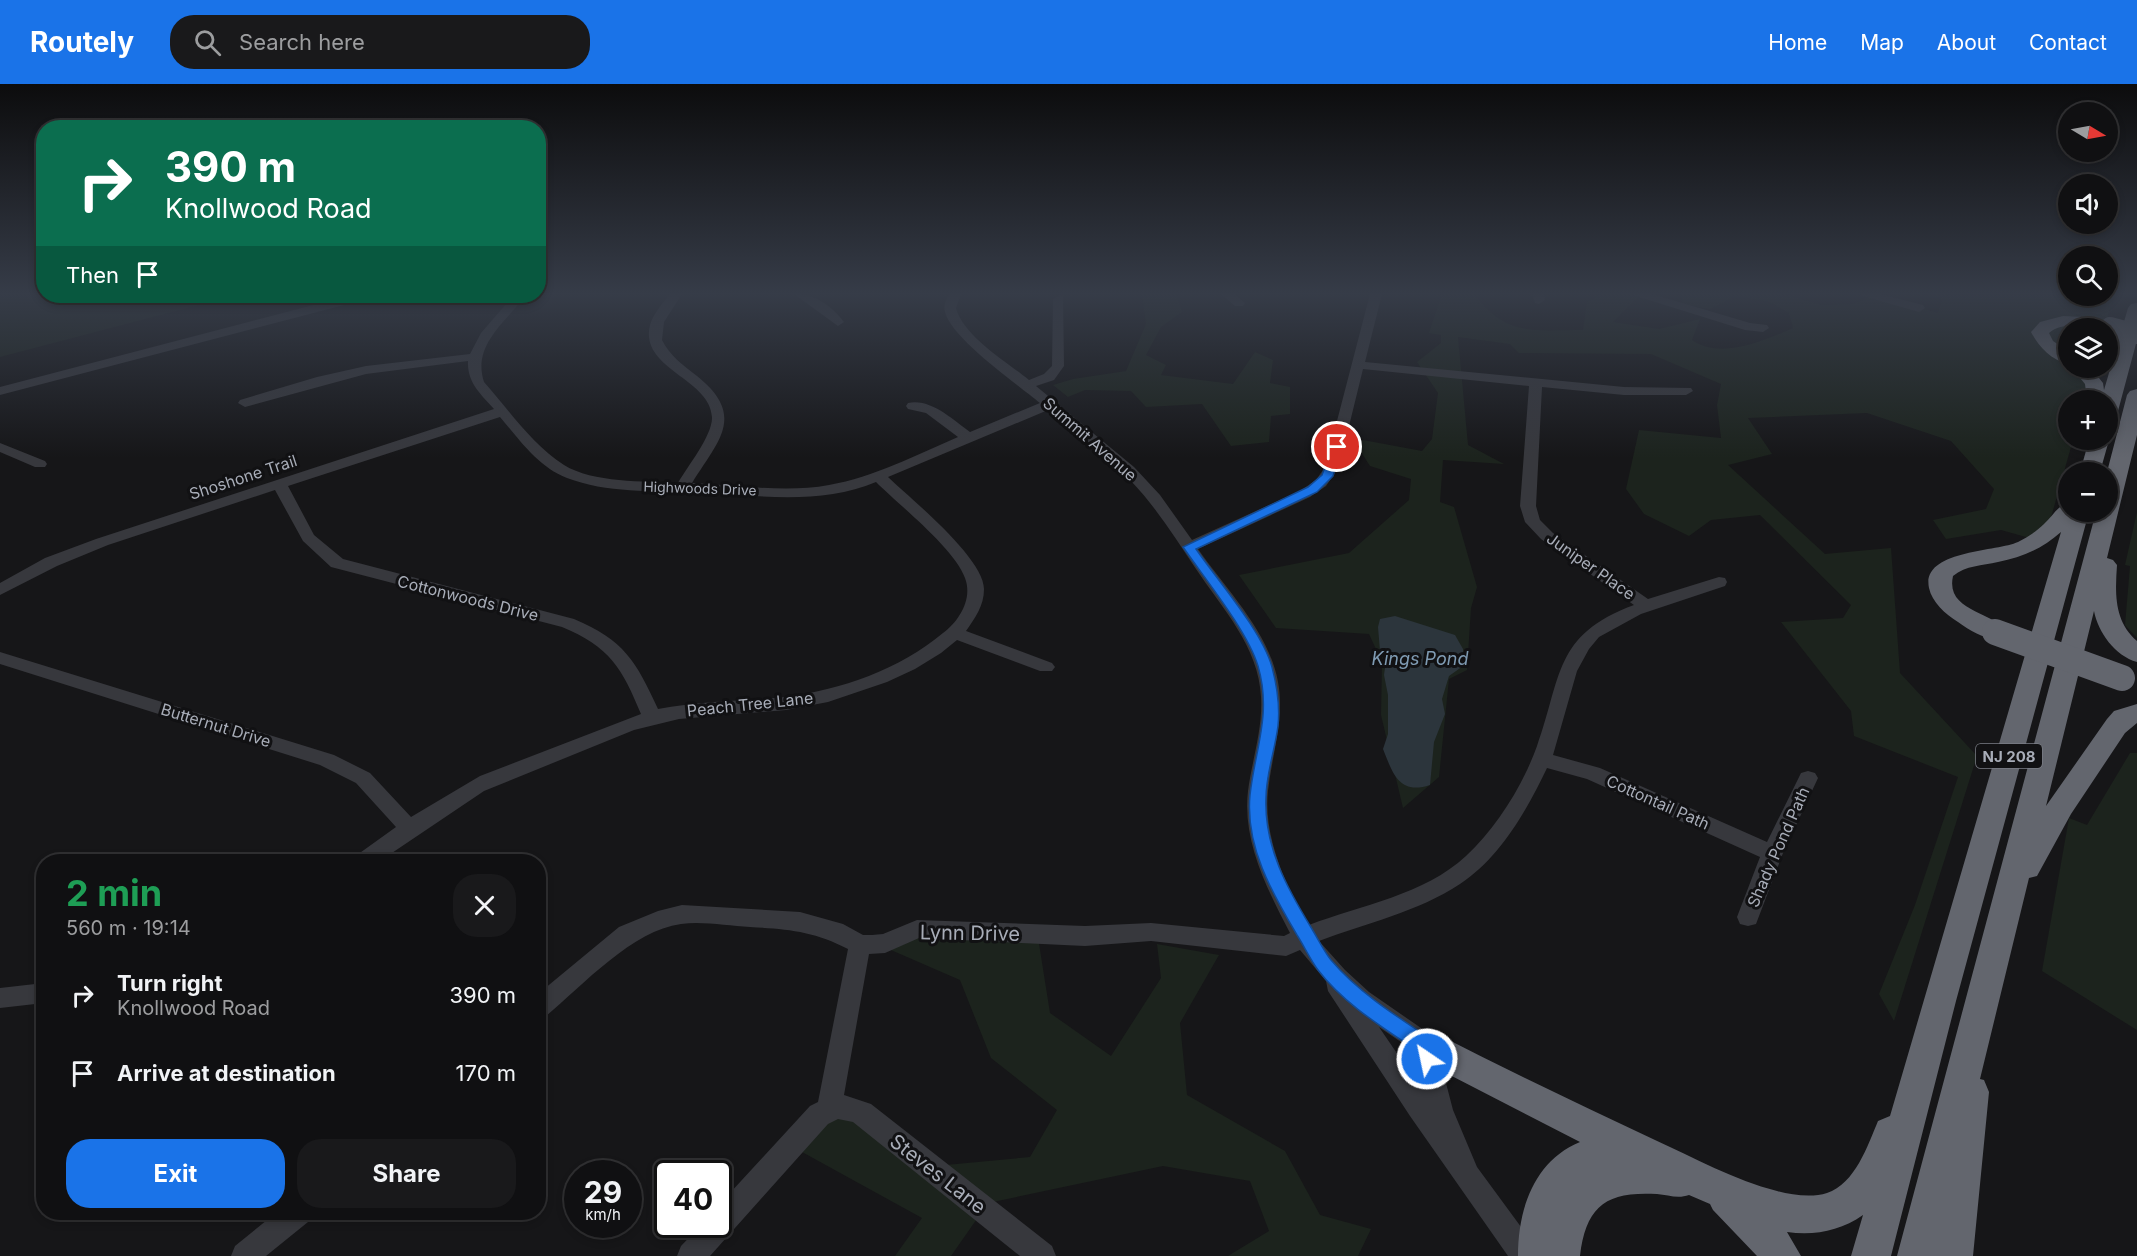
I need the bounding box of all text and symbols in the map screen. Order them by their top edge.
search box [170,15,590,69]
text: Routely [30,25,134,59]
icon: search [191,26,224,59]
text: Search here [239,29,365,55]
text: Home [1768,30,1827,55]
text: Map [1860,30,1904,55]
text: About [1937,30,1996,55]
text: Contact [2029,30,2107,55]
north arrow [2058,102,2118,162]
map controls [2058,102,2118,522]
text: 390 m [165,141,296,192]
icon: right [66,144,144,222]
button: sound [2058,174,2118,234]
text: Knollwood Road [165,192,372,225]
button: search [2058,246,2118,306]
icon: arrive [131,258,164,291]
text: Then [66,262,119,288]
button: layers [2058,318,2118,378]
button: + [2058,390,2118,450]
street label: Summit Avenue [1039,393,1141,485]
pin [1311,421,1362,472]
icon: arrive [1320,430,1353,463]
street label: Shoshone Trail [187,450,299,504]
button: − [2058,462,2118,522]
street label: Highwoods Drive [643,478,757,498]
street label: Juniper Place [1543,528,1639,604]
street label: Cottonwoods Drive [395,571,541,625]
water label: Kings Pond [1372,648,1468,669]
street label: Peach Tree Lane [686,687,814,721]
street label: Butternut Drive [159,699,273,751]
road number: NJ 208 [1976,744,2042,768]
street label: Cottontail Path [1603,770,1713,834]
street label: Shady Pond Path [1743,784,1813,910]
text: 2 min [66,871,162,915]
button: close [453,874,516,937]
text: 560 m · 19:14 [66,916,191,940]
street label: Lynn Drive [920,920,1020,946]
text: Turn right [117,970,223,996]
icon: right [66,979,99,1012]
text: 390 m [449,982,516,1008]
text: Knollwood Road [117,996,270,1020]
position arrow [1395,1027,1459,1091]
icon: arrive [66,1057,99,1090]
text: Arrive at destination [117,1060,336,1086]
text: 170 m [456,1060,516,1086]
street label: Steves Lane [885,1129,991,1219]
button: Exit [66,1139,285,1208]
button: Share [297,1139,516,1208]
speed limit sign: 40 [654,1160,732,1238]
text: 29 [584,1174,622,1210]
text: km/h [585,1205,621,1224]

